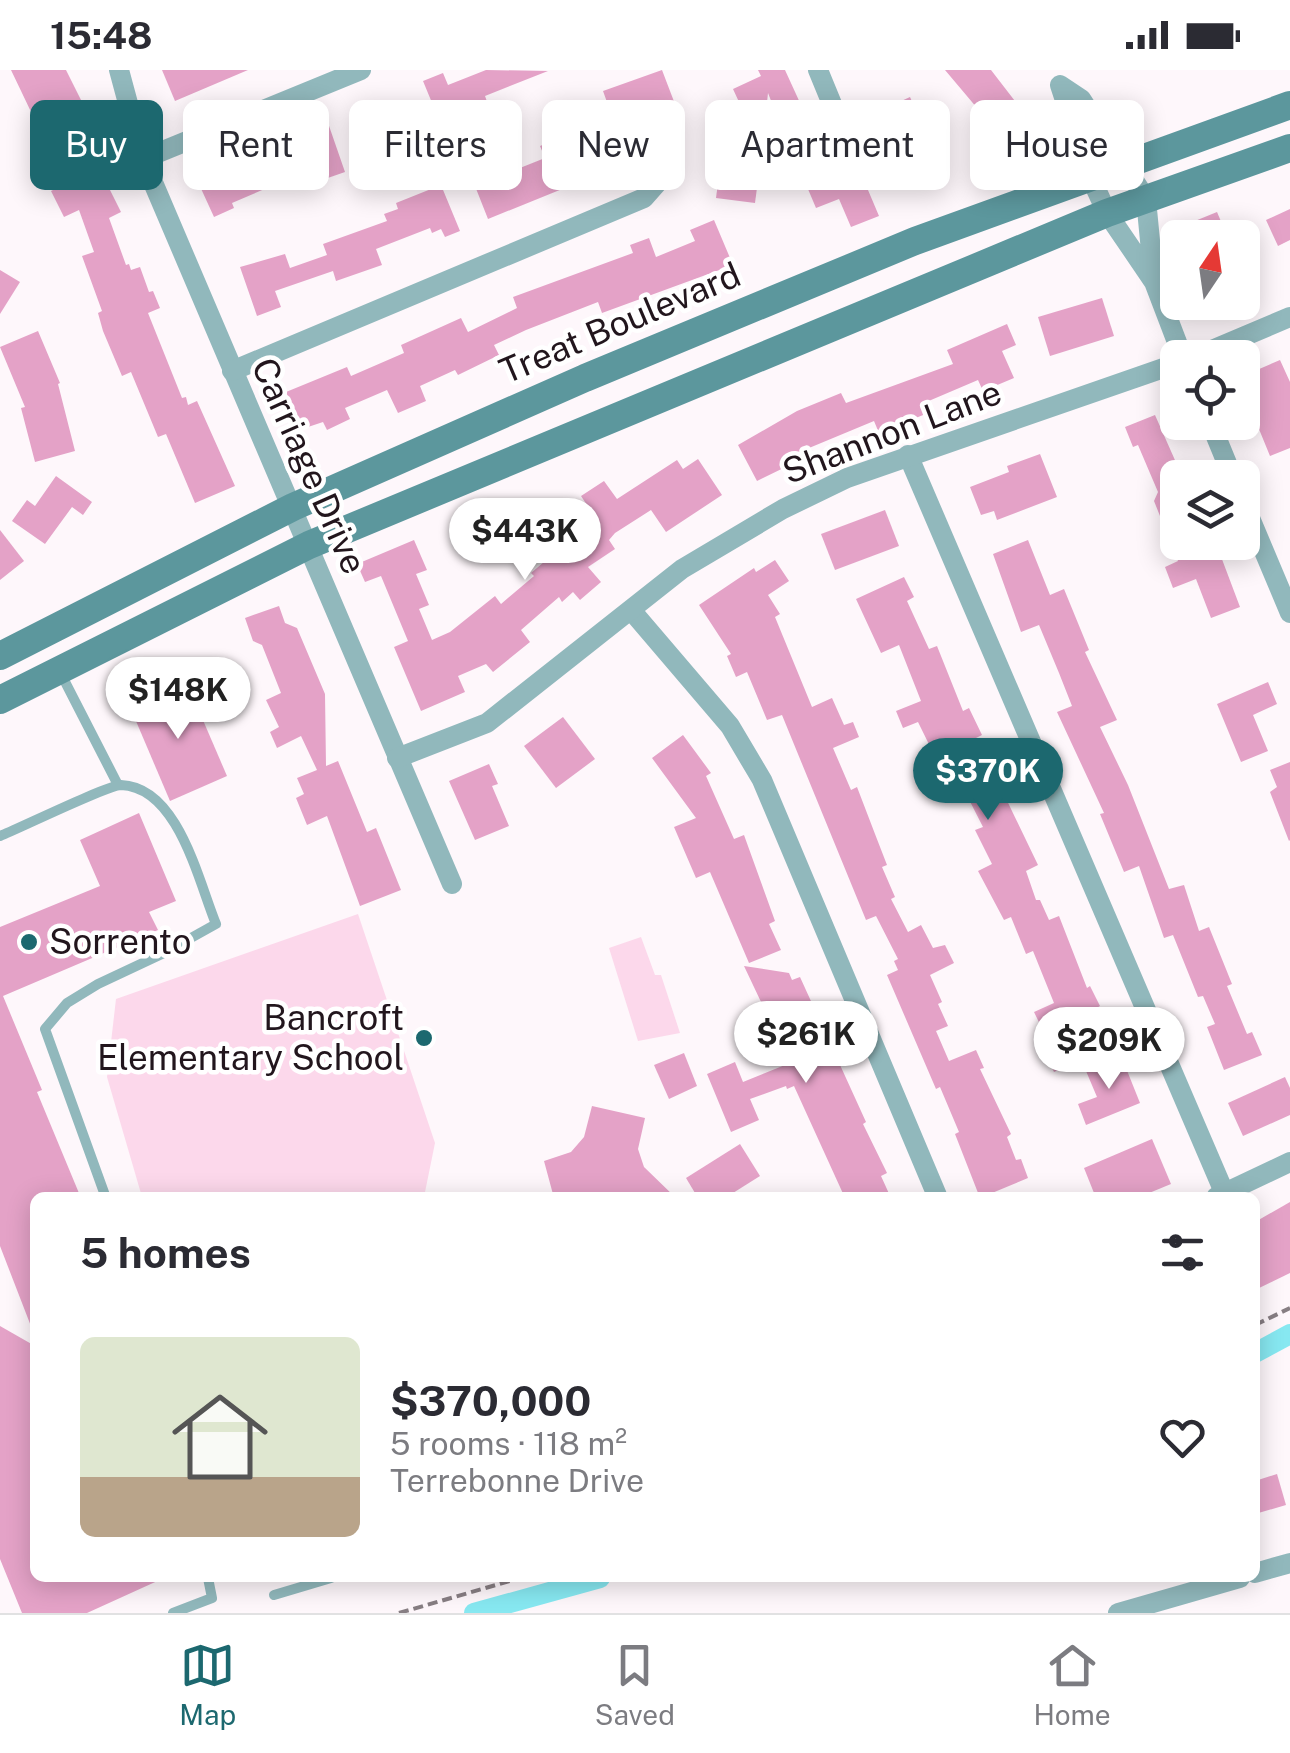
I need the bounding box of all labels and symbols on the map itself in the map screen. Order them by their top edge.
north arrow [1160,220,1260,320]
street label: Treat Boulevard [493,253,746,392]
street label: Carriage Drive [244,352,375,580]
street label: Shannon Lane [777,371,1007,492]
pin: $443K [455,498,595,583]
pin: $148K [108,657,248,742]
pin: $370K [918,738,1058,823]
place label: Sorrento [49,921,192,962]
marker: Sorrento [18,931,40,953]
place label: Bancroft Elementary School [97,997,404,1078]
pin: $261K [736,1001,876,1086]
pin: $209K [1039,1007,1179,1092]
marker: Bancroft Elementary School [413,1027,435,1049]

